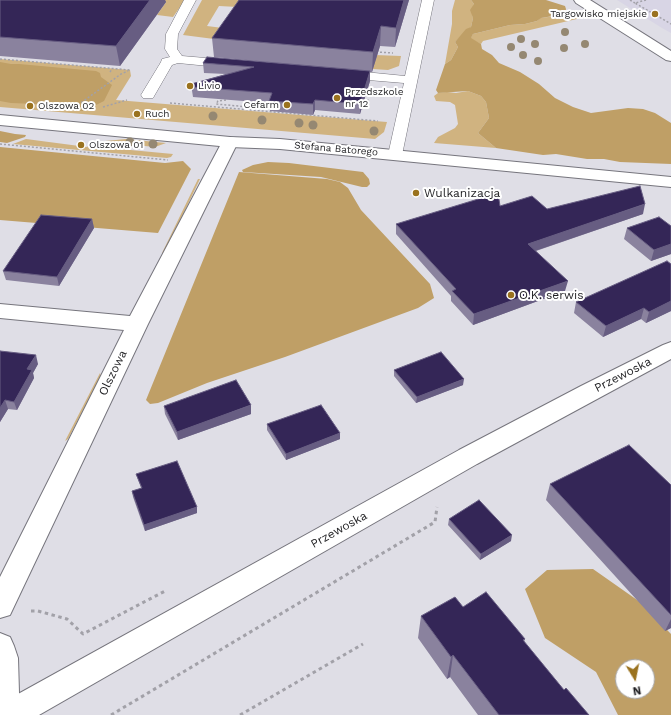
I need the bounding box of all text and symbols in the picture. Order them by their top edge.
place label: Targowisko miejskie [550,8,647,20]
marker: Targowisko miejskie [650,9,660,19]
place label: Livio [198,80,220,92]
marker: Livio [185,81,195,91]
place label: Przedszkole nr 12 [345,86,403,110]
marker: Przedszkole nr 12 [332,93,342,103]
place label: Cefarm [244,99,279,111]
place label: Olszowa 02 [38,100,94,112]
marker: Cefarm [282,100,292,110]
marker: Olszowa 02 [25,101,35,111]
place label: Ruch [145,108,169,120]
marker: Ruch [132,109,142,119]
place label: Olszowa 01 [89,139,143,151]
street label: Stefana Batorego [294,139,378,159]
marker: Olszowa 01 [76,140,86,150]
place label: Wulkanizacja [424,186,500,200]
marker: Wulkanizacja [411,188,421,198]
place label: O.K. serwis [519,288,584,302]
marker: O.K. serwis [506,290,516,300]
street label: Olszowa [96,348,130,398]
street label: Przewoska [592,354,654,396]
street label: Przewoska [308,509,370,551]
north arrow [615,659,655,699]
text: N [632,683,642,697]

